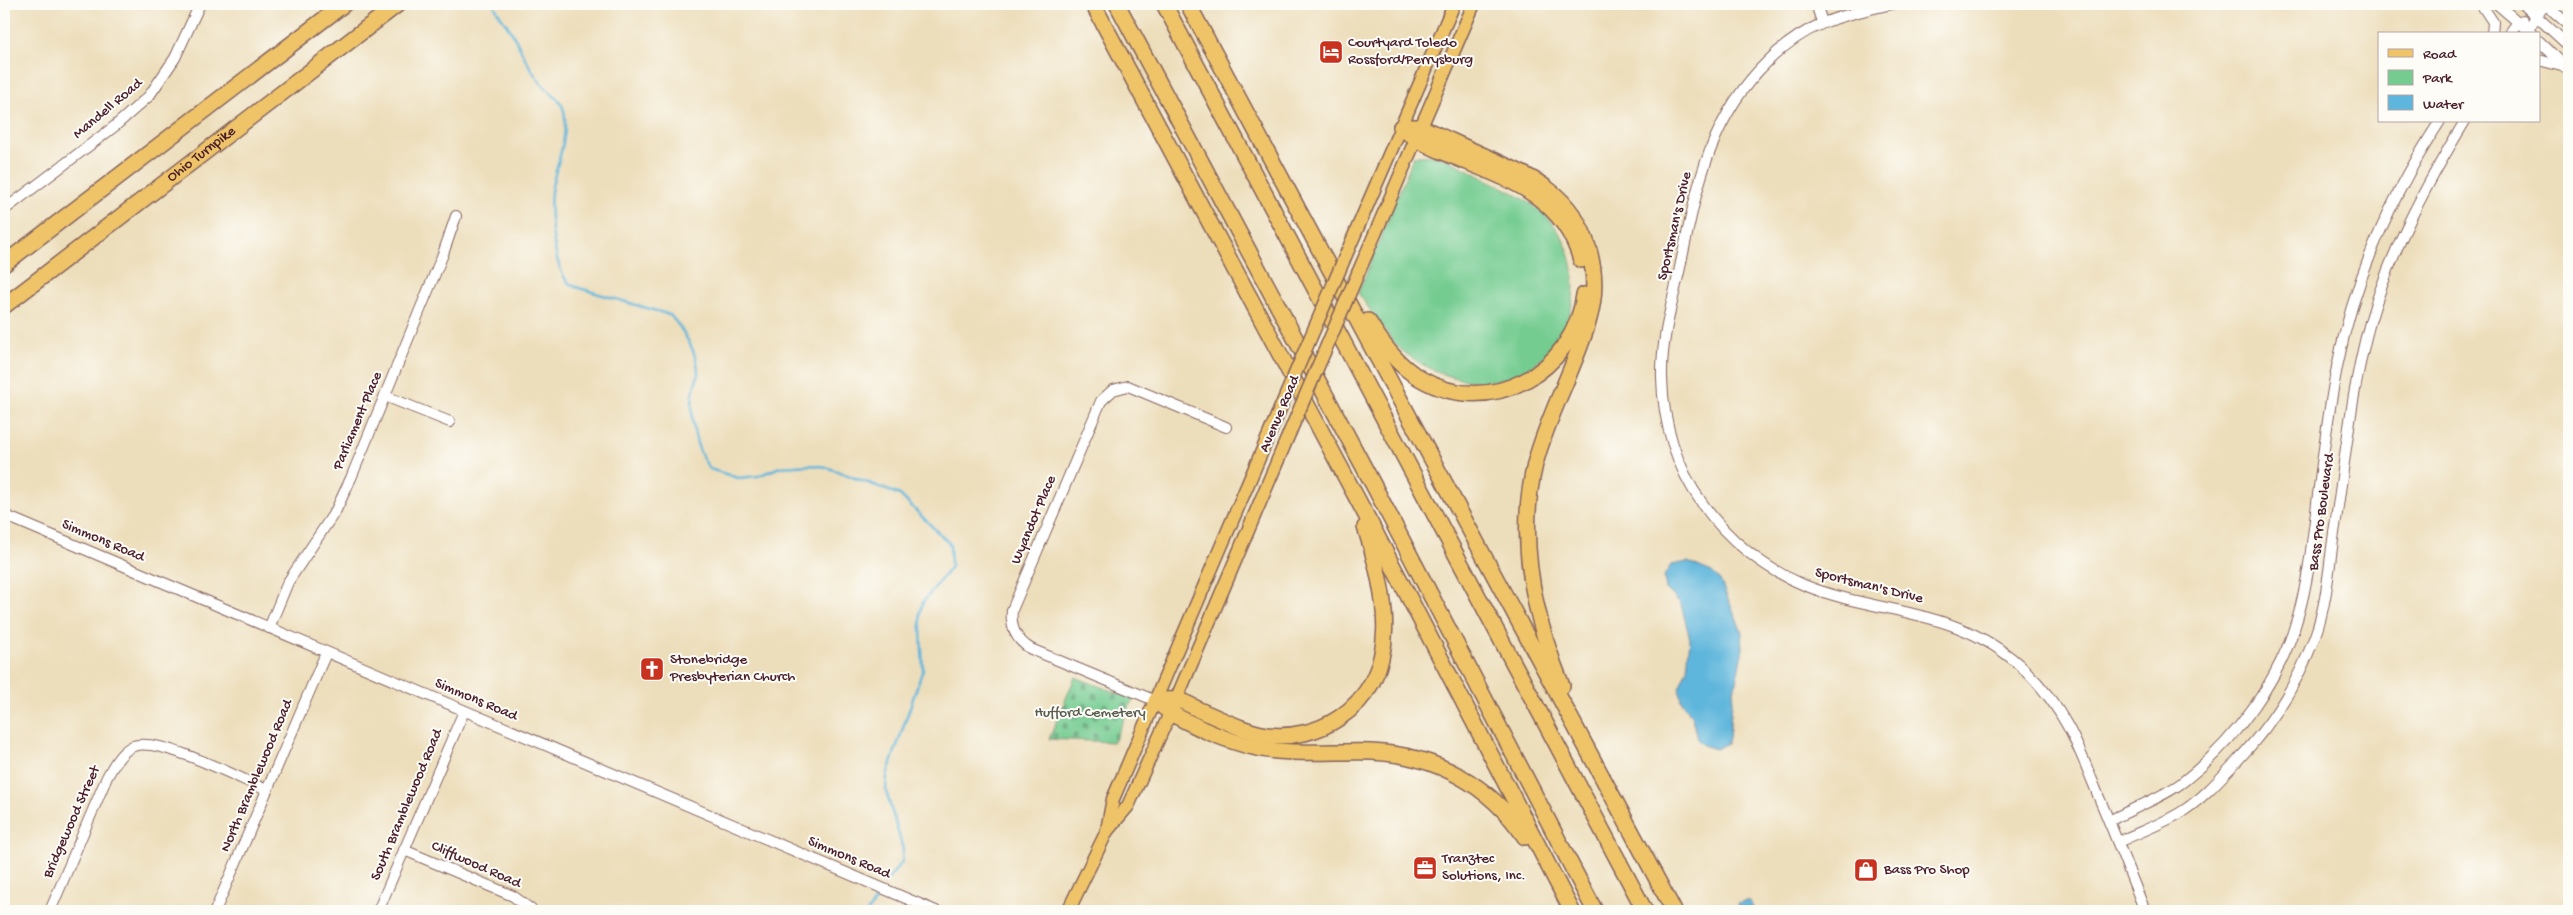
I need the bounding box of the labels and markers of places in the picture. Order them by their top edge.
place label: Courtyard Toledo Rossford/Perrysburg [1348,34,1473,69]
hotel icon: Courtyard Toledo Rossford/Perrysburg [1318,39,1344,65]
place label: Stonebridge Presbyterian Church [669,651,795,686]
church icon: Stonebridge Presbyterian Church [639,656,665,682]
place label: Tranztec Solutions, Inc. [1441,850,1526,885]
office icon: Tranztec Solutions, Inc. [1412,855,1438,881]
shop icon: Bass Pro Shop [1853,857,1879,883]
place label: Bass Pro Shop [1883,861,1970,879]

